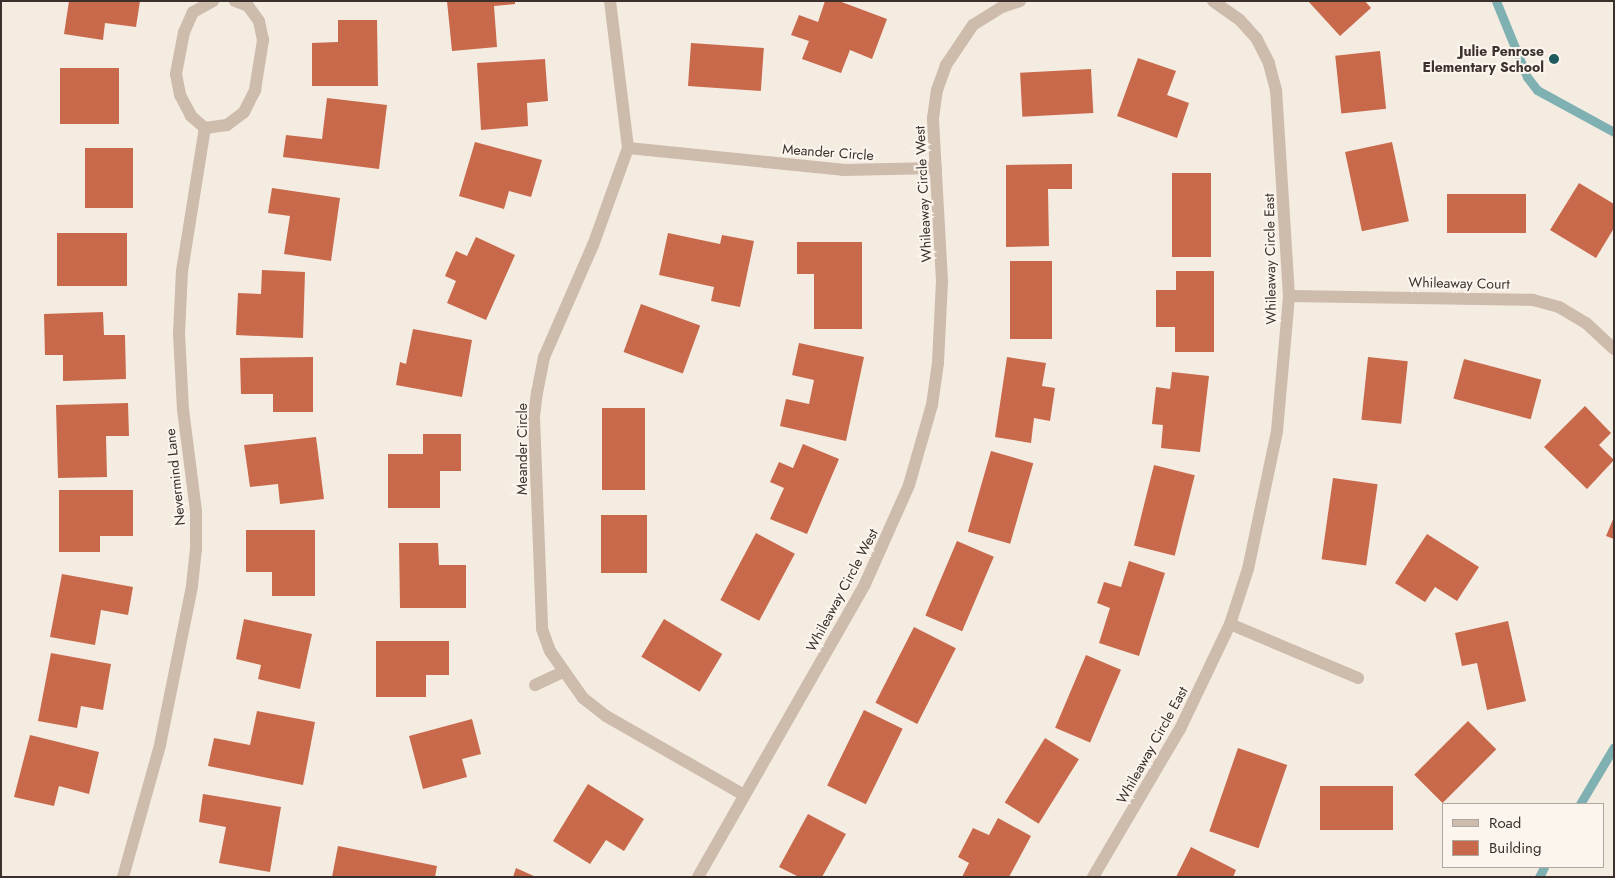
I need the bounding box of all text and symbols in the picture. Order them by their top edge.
place label: Julie Penrose Elementary School [1423,43,1544,75]
marker: Julie Penrose Elementary School [1548,53,1560,65]
street label: Whileaway Circle West [911,125,935,263]
street label: Meander Circle [782,140,874,164]
street label: Whileaway Circle East [1260,193,1280,325]
street label: Whileaway Court [1408,274,1510,292]
street label: Meander Circle [514,403,530,495]
street label: Nevermind Lane [162,428,188,526]
street label: Whileaway Circle West [803,526,881,654]
street label: Whileaway Circle East [1113,684,1191,806]
legend [1442,803,1605,868]
text: Road [1489,812,1521,834]
text: Building [1489,837,1541,859]

